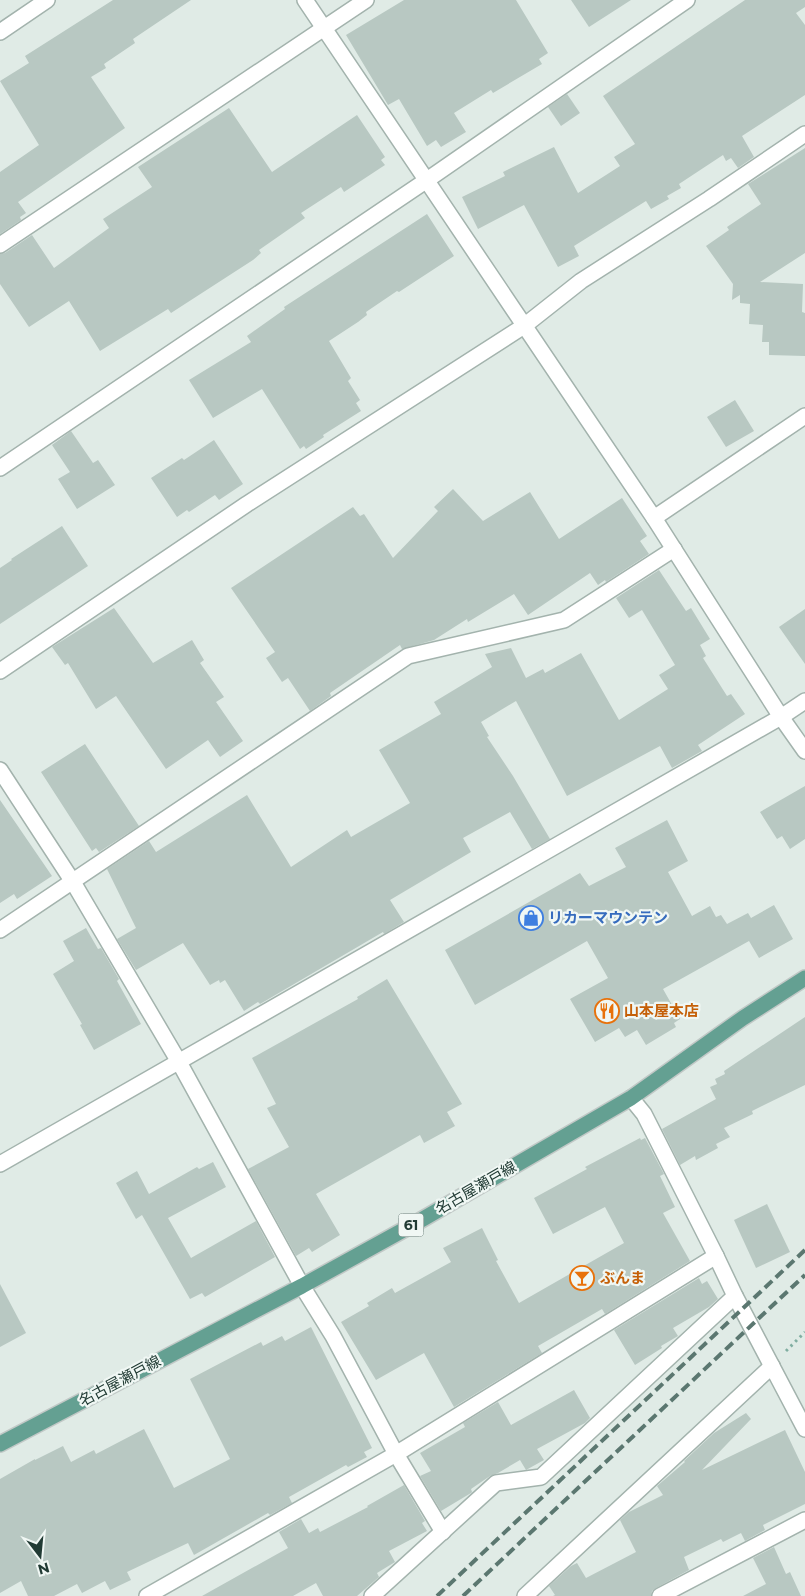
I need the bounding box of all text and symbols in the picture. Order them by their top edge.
shop icon: リカーマウンテン [518,905,544,931]
place label: リカーマウンテン [548,908,668,927]
restaurant icon: 山本屋本店 [594,998,620,1024]
place label: 山本屋本店 [624,1001,699,1020]
street label: 名古屋瀬戸線 [432,1157,519,1218]
road number: 61 [398,1214,424,1236]
bar icon: ぶんま [569,1265,595,1291]
place label: ぶんま [600,1268,645,1287]
street label: 名古屋瀬戸線 [76,1351,164,1410]
north arrow [15,1531,65,1581]
text: N [36,1558,52,1579]

